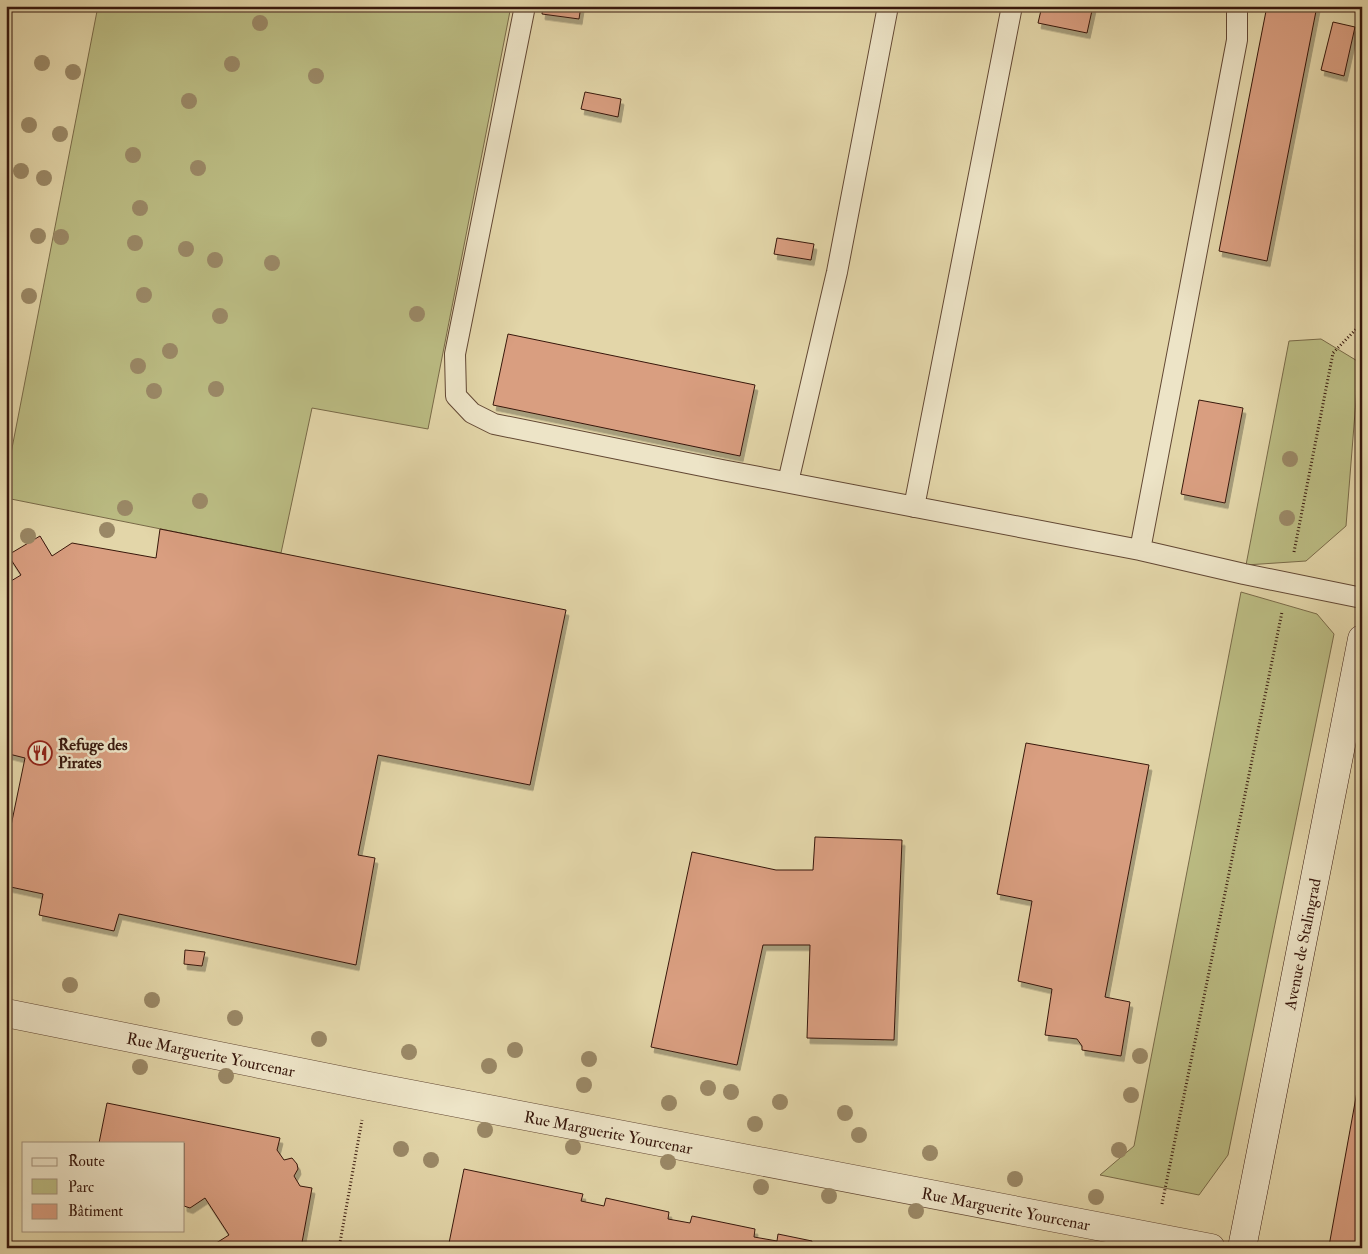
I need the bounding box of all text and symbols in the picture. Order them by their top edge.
place label: Refuge des Pirates [58,735,128,773]
restaurant icon: Refuge des Pirates [27,740,53,766]
street label: Avenue de Stalingrad [1280,877,1326,1012]
street label: Rue Marguerite Yourcenar [125,1029,297,1082]
street label: Rue Marguerite Yourcenar [522,1107,694,1159]
legend [22,1142,185,1232]
text: Route [68,1152,105,1171]
text: Parc [68,1178,94,1197]
street label: Rue Marguerite Yourcenar [920,1184,1092,1236]
text: Bâtiment [68,1202,123,1221]

